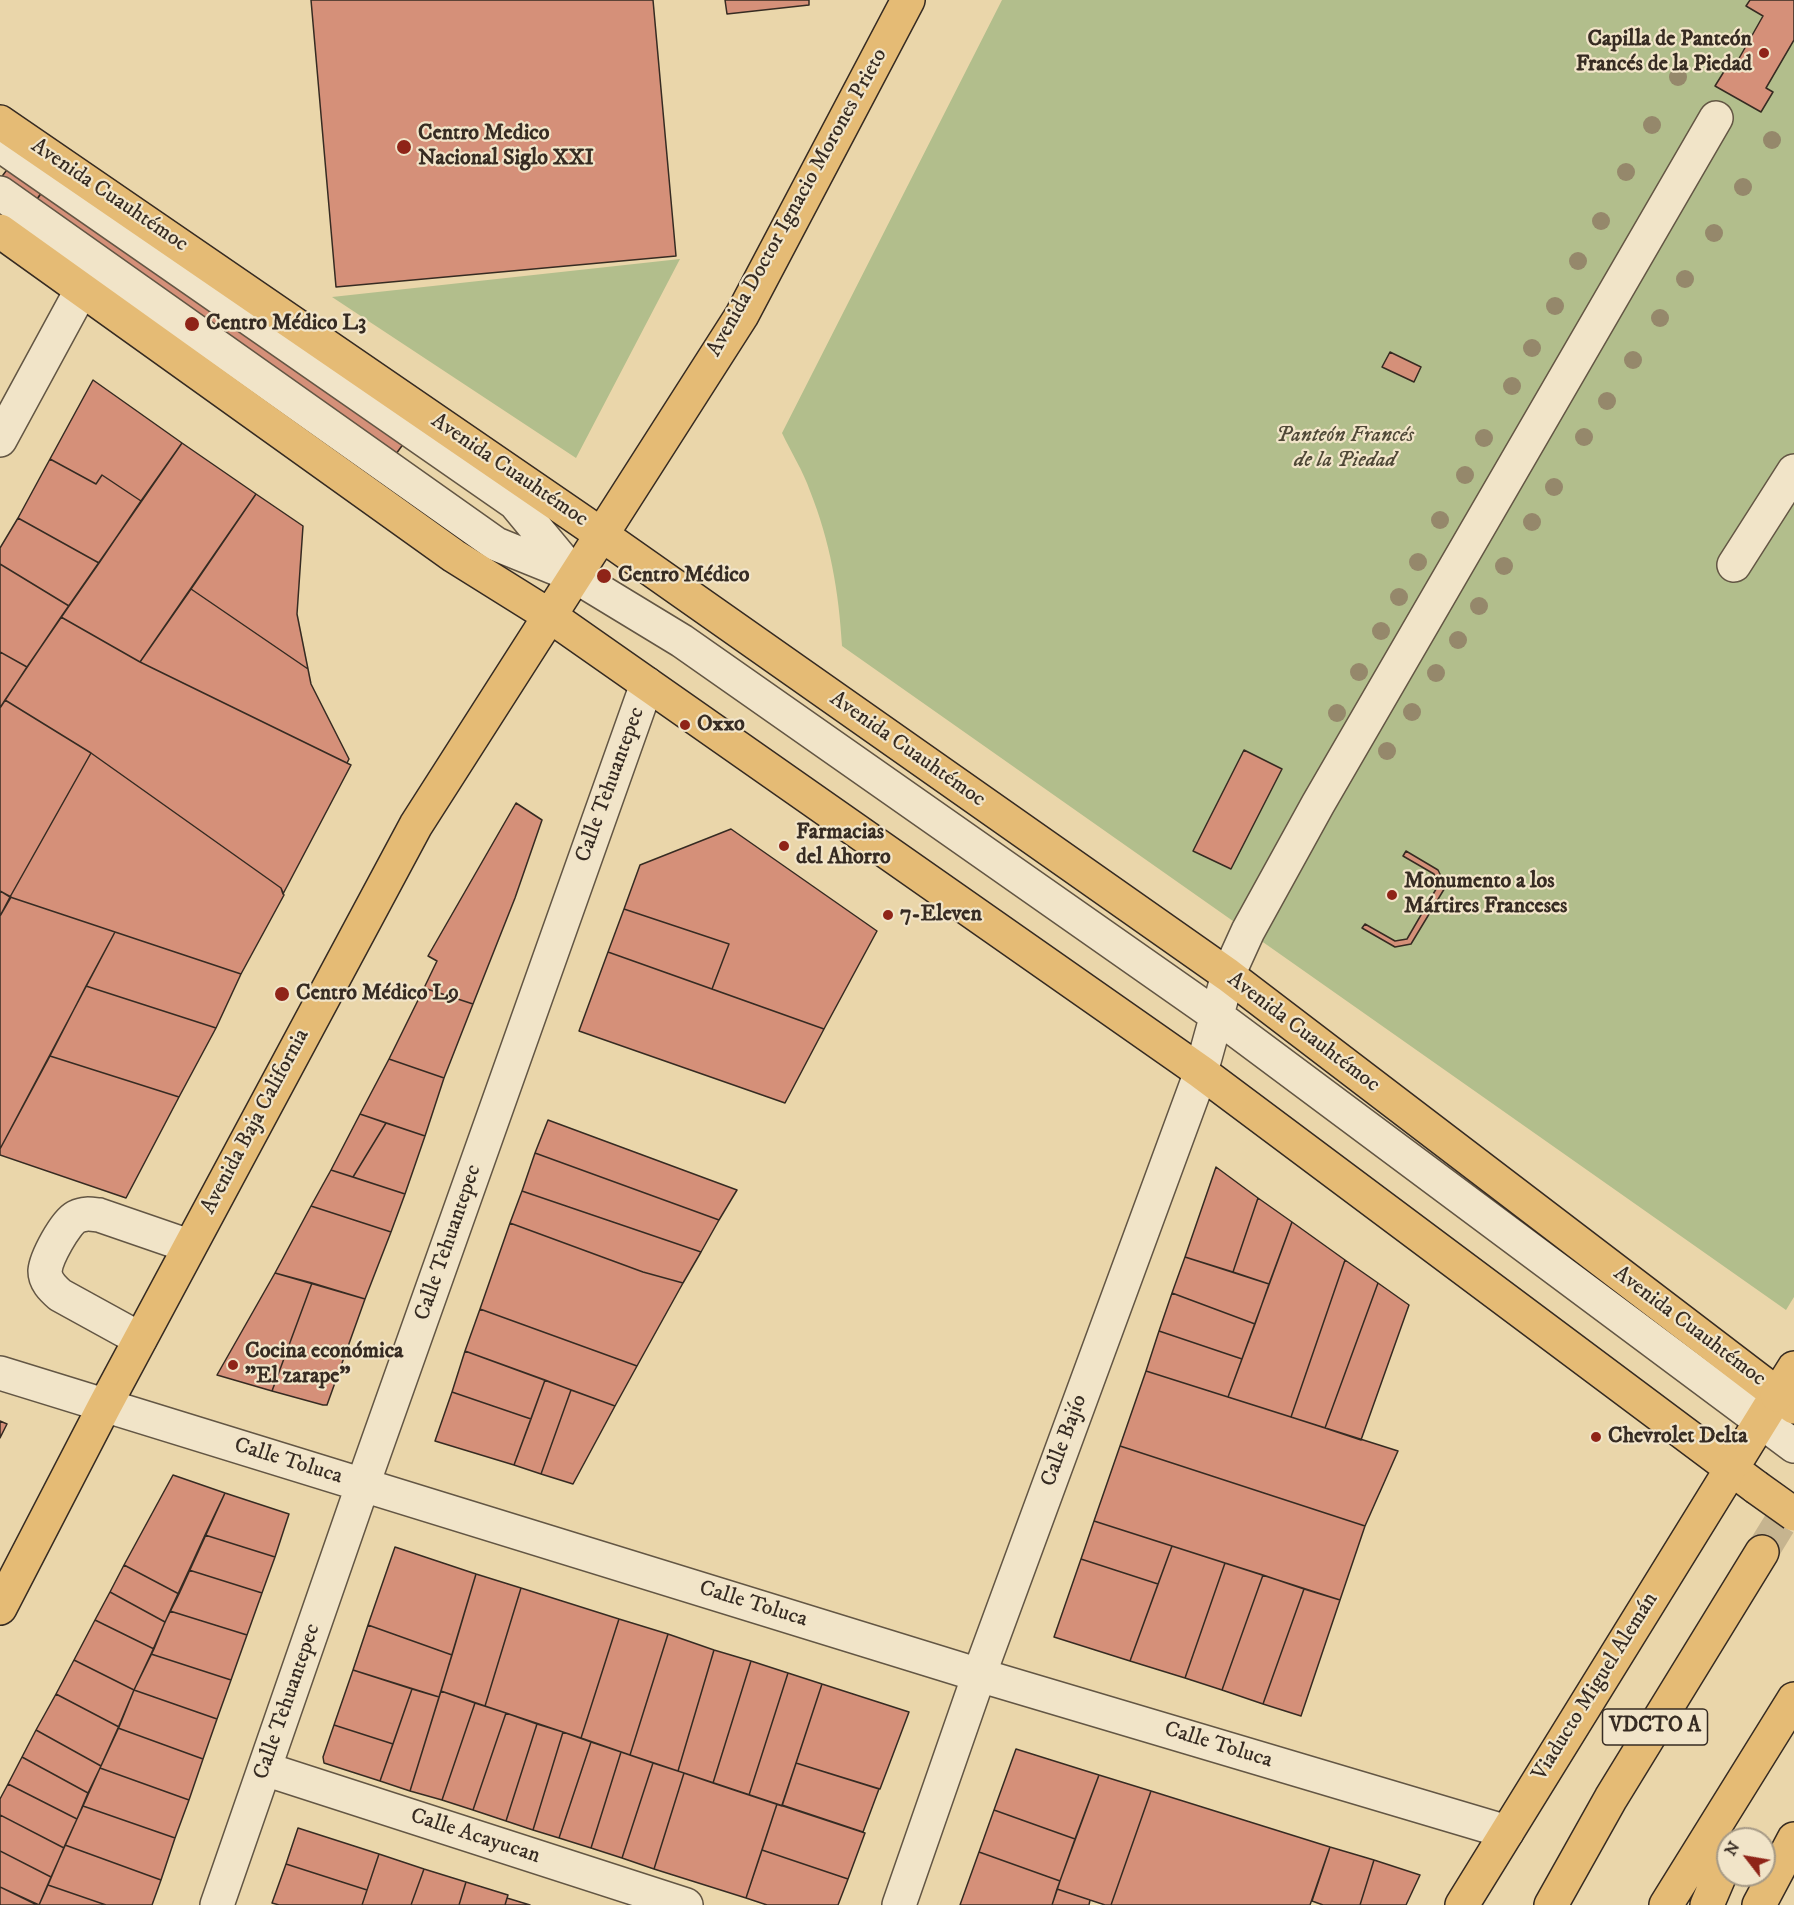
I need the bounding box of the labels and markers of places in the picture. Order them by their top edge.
place label: Capilla de Panteón Francés de la Piedad [1576,27,1752,78]
marker: Capilla de Panteón Francés de la Piedad [1757,46,1771,60]
place label: Centro Medico Nacional Siglo XXI [418,121,594,172]
marker: Centro Medico Nacional Siglo XXI [395,138,413,156]
place label: Centro Médico L3 [206,311,366,337]
marker: Centro Médico L3 [183,315,201,333]
place label: Centro Médico [618,563,749,589]
marker: Centro Médico [595,567,613,585]
place label: Oxxo [697,712,745,738]
marker: Oxxo [678,718,692,732]
place label: Farmacias del Ahorro [796,820,891,872]
marker: Farmacias del Ahorro [777,839,791,853]
place label: Monumento a los Mártires Franceses [1404,869,1567,920]
marker: Monumento a los Mártires Franceses [1385,888,1399,902]
place label: 7-Eleven [900,902,982,928]
marker: 7-Eleven [881,908,895,922]
place label: Centro Médico L9 [296,981,459,1007]
marker: Centro Médico L9 [273,985,291,1003]
place label: Cocina económica "El zarape" [245,1339,403,1390]
marker: Cocina económica "El zarape" [226,1358,240,1372]
place label: Chevrolet Delta [1608,1424,1748,1450]
marker: Chevrolet Delta [1589,1430,1603,1444]

